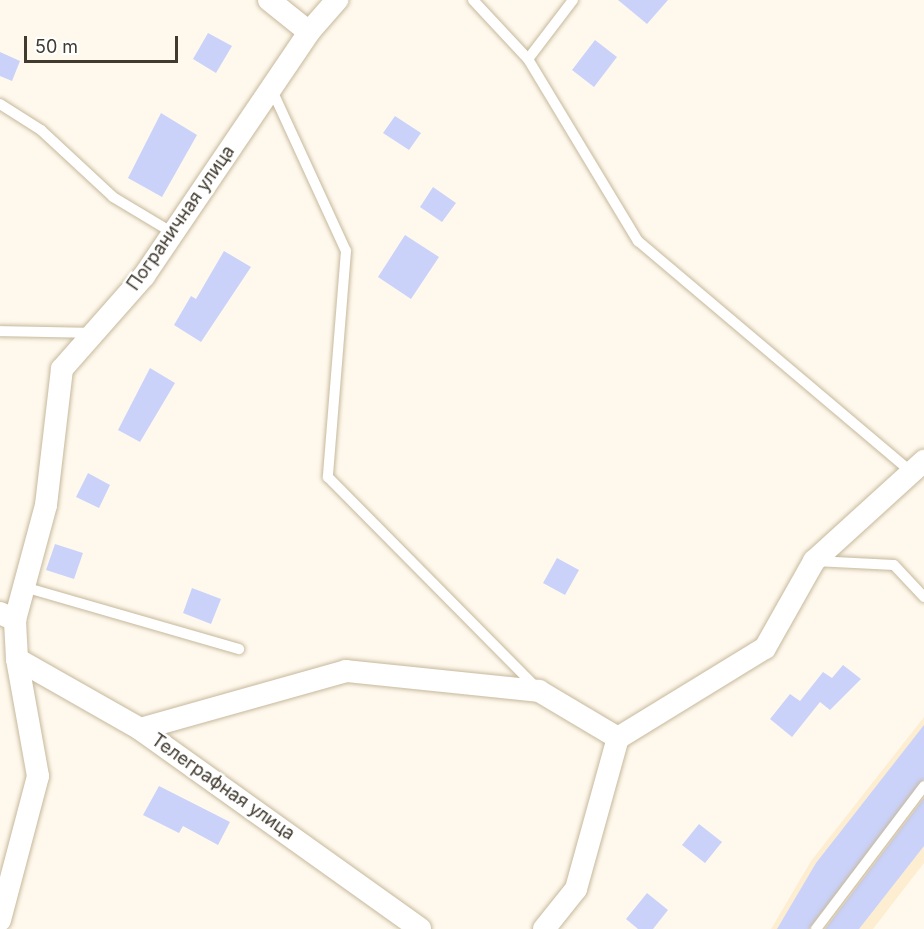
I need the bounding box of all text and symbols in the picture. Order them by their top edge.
scale bar [27,24,182,62]
text: 50 m [35,36,78,57]
street label: Пограничная улица [123,141,239,295]
street label: Телеграфная улица [147,729,299,845]

